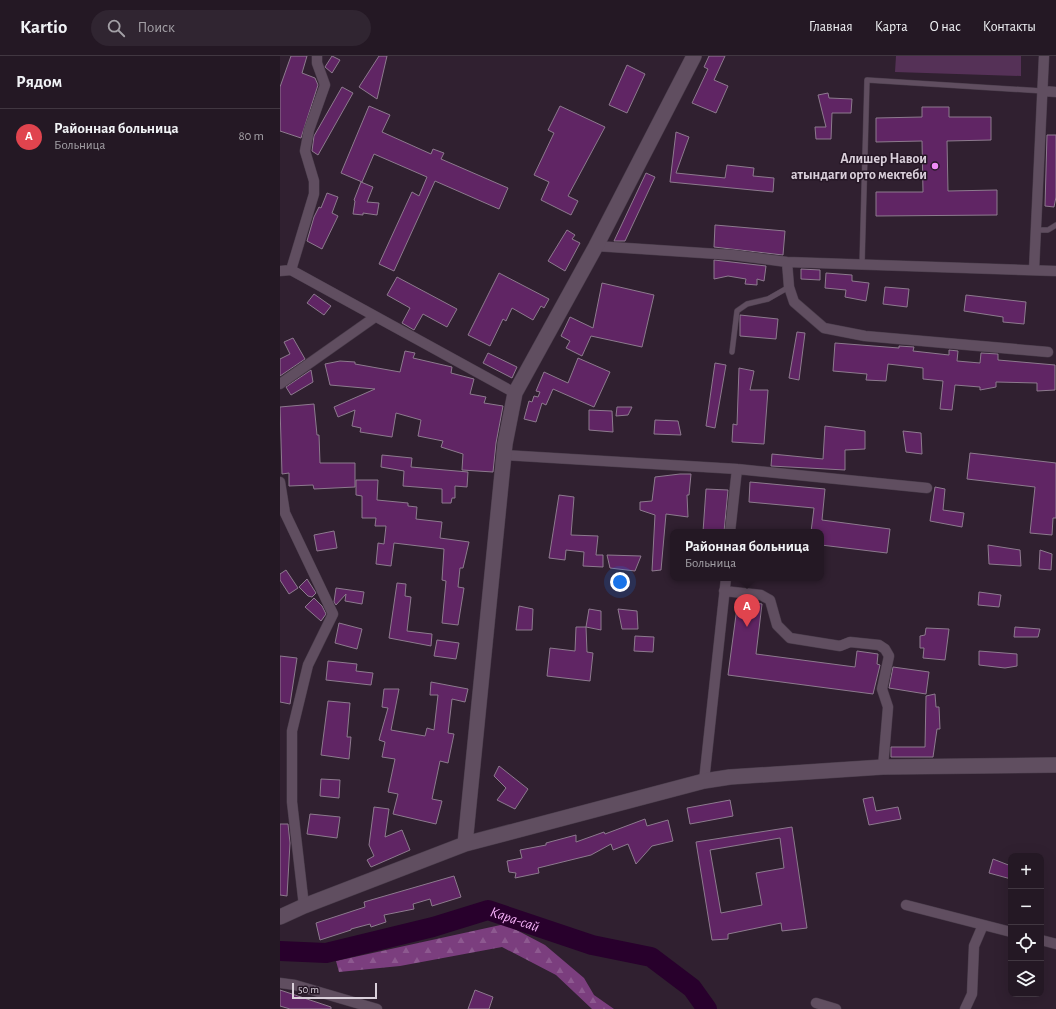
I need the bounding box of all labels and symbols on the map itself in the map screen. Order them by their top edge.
place label: Алишер Навои атындаги орто мектеби [791,152,927,182]
marker: Алишер Навои атындаги орто мектеби [930,161,940,171]
your location [610,572,630,592]
pin: A [734,594,760,627]
water label: Кара-сай [488,904,541,935]
scale bar [292,981,377,1000]

